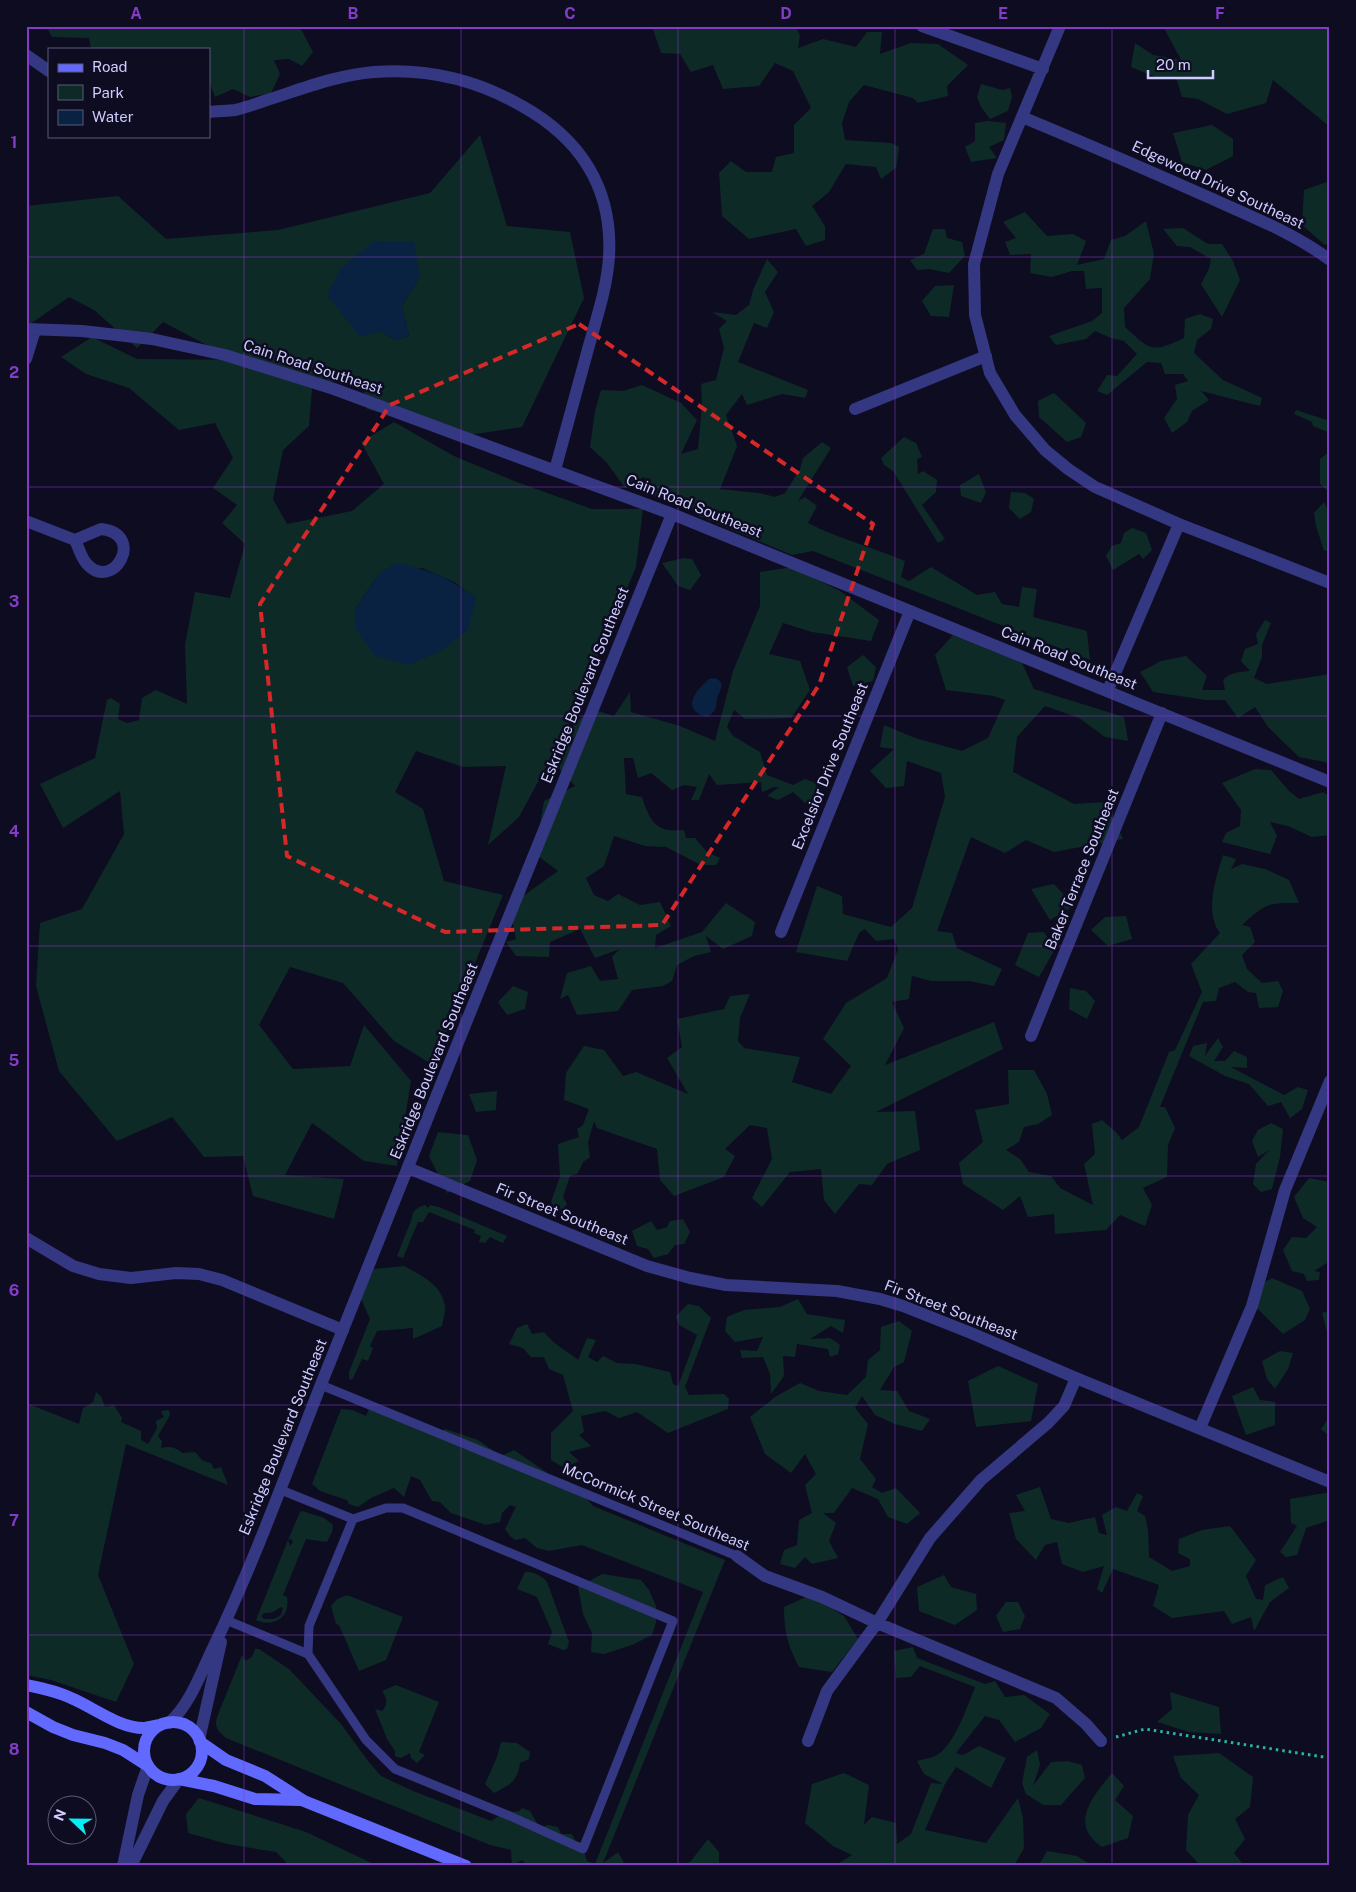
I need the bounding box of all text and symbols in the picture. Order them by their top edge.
text: A [130,4,142,23]
text: B [348,4,359,23]
text: C [564,4,576,23]
text: D [780,4,792,23]
text: E [998,4,1008,23]
text: F [1215,4,1225,23]
legend [48,48,210,138]
scale bar [1148,48,1214,80]
text: 20 m [1156,56,1191,73]
text: Road [92,58,128,75]
text: Park [92,84,124,101]
text: Water [92,108,134,125]
text: 1 [11,133,17,152]
street label: Edgewood Drive Southeast [1130,137,1307,232]
street label: Cain Road Southeast [241,336,385,397]
text: 2 [9,363,19,382]
street label: Cain Road Southeast [624,470,765,541]
street label: Eskridge Boulevard Southeast [537,584,632,785]
text: 3 [9,592,19,611]
street label: Cain Road Southeast [999,622,1140,693]
street label: Excelsior Drive Southeast [788,680,871,852]
street label: Baker Terrace Southeast [1041,786,1122,952]
text: 4 [9,822,20,841]
street label: Eskridge Boulevard Southeast [386,960,481,1161]
text: 5 [9,1051,20,1070]
street label: Fir Street Southeast [494,1179,631,1248]
street label: Fir Street Southeast [882,1276,1020,1343]
text: 6 [9,1281,19,1300]
street label: Eskridge Boulevard Southeast [235,1336,330,1537]
street label: McCormick Street Southeast [560,1459,753,1554]
text: 7 [9,1511,19,1530]
text: 8 [9,1740,20,1759]
north arrow [48,1794,98,1844]
text: N [50,1807,69,1823]

